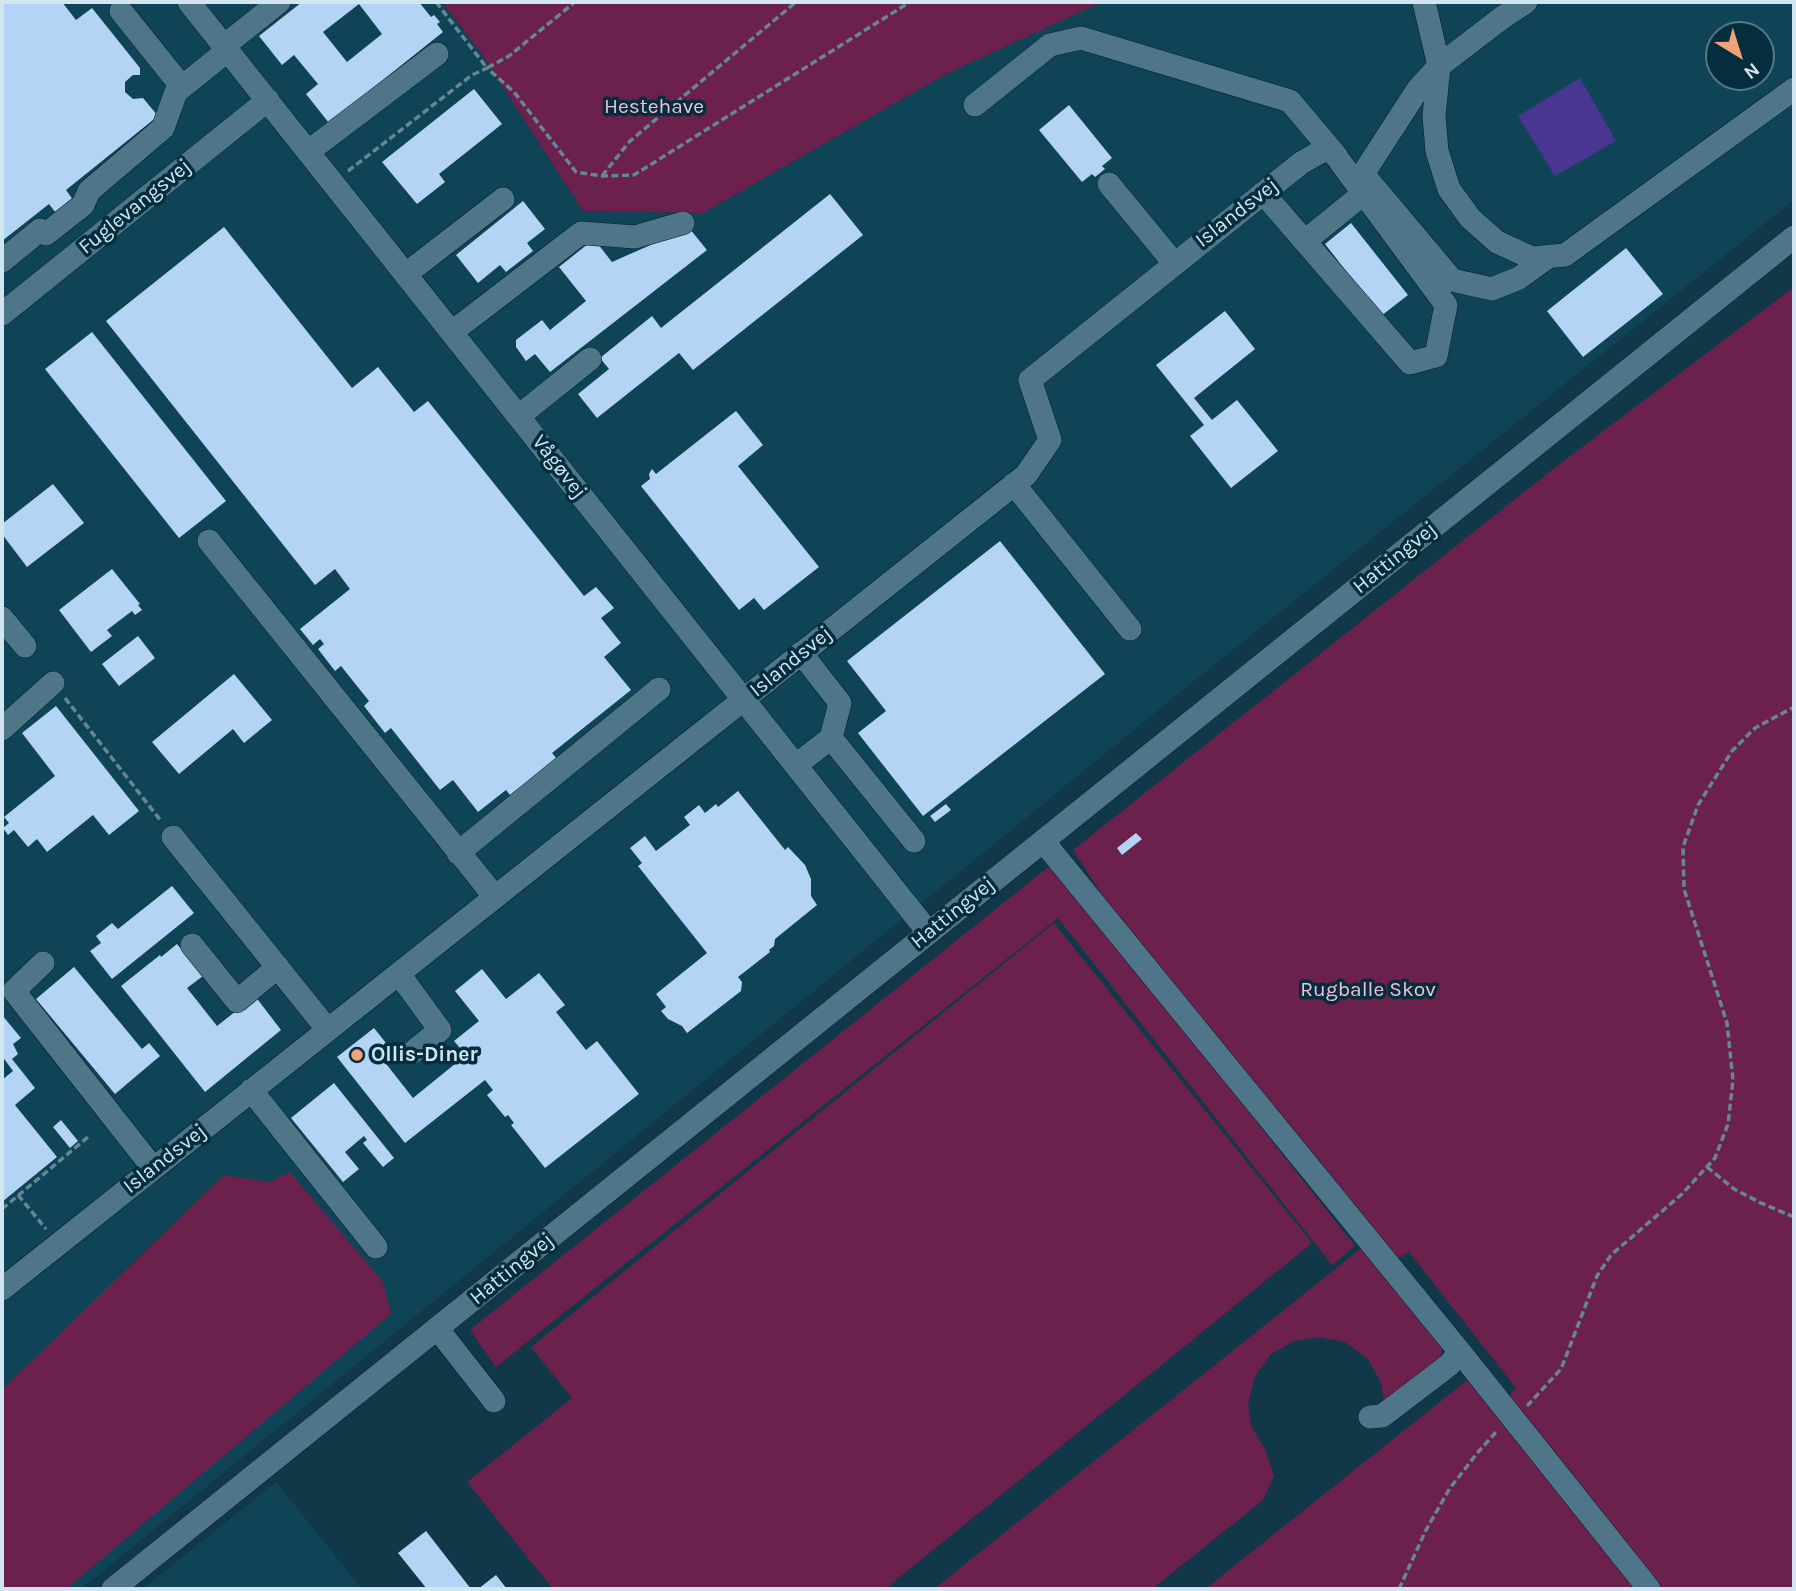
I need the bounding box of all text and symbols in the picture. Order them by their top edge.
north arrow [1705,21,1775,91]
text: N [1740,58,1764,84]
park label: Hestehave [604,94,704,120]
street label: Fuglevangsvej [74,154,196,260]
street label: Islandsvej [1190,173,1284,253]
street label: Vågøvej [526,430,592,504]
street label: Hattingvej [1348,517,1442,599]
street label: Islandsvej [745,621,837,703]
street label: Hattingvej [906,872,1000,954]
park label: Rugballe Skov [1300,977,1436,1003]
place label: Ollis-Diner [371,1042,478,1068]
marker: Ollis-Diner [349,1047,365,1063]
street label: Islandsvej [118,1119,212,1199]
street label: Hattingvej [465,1228,559,1310]

